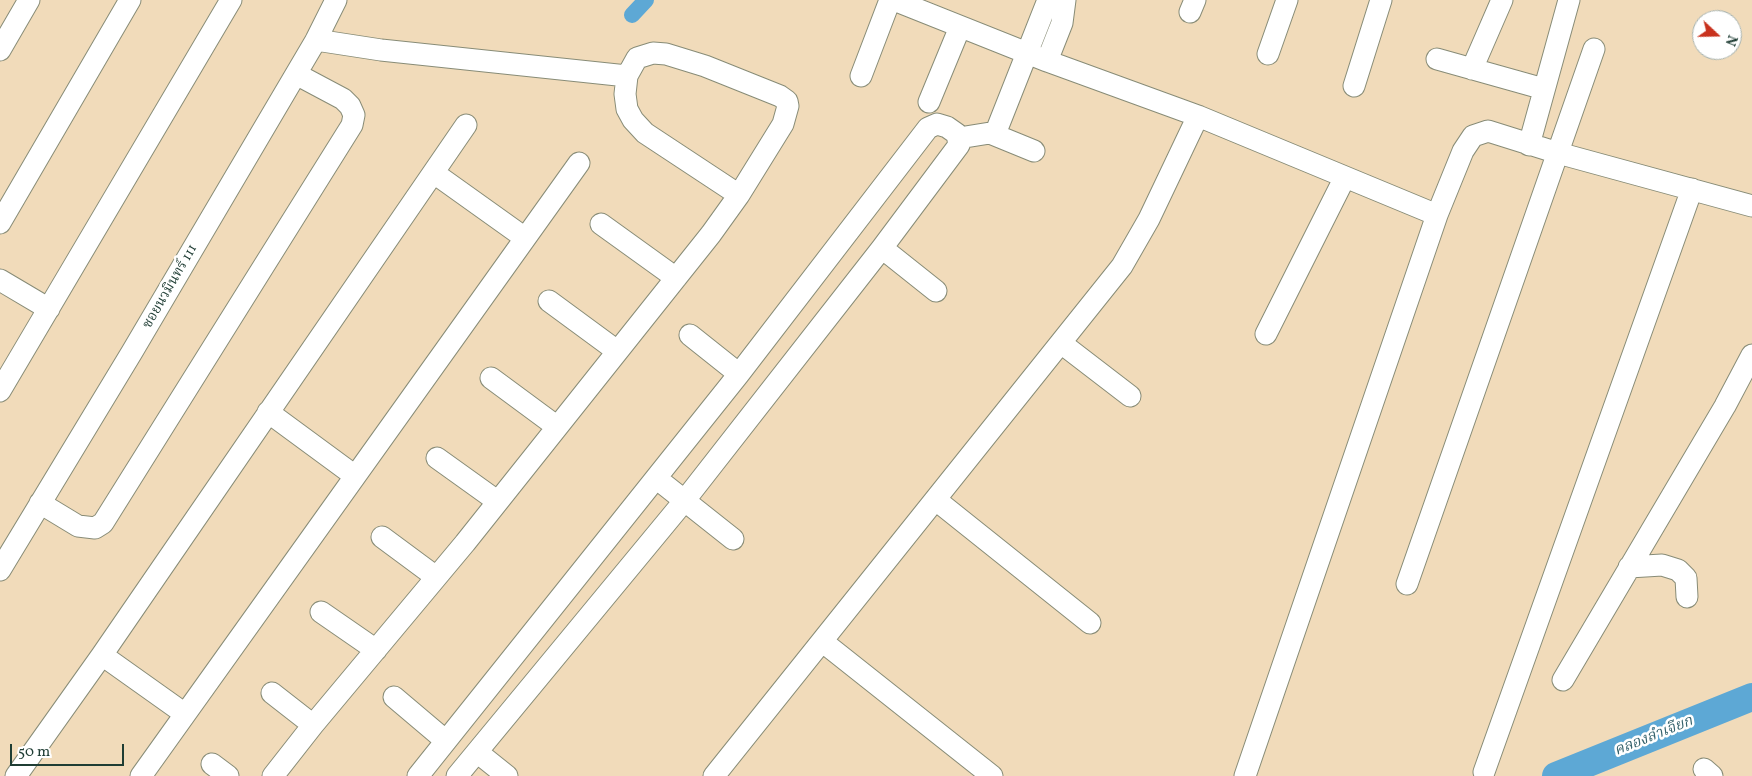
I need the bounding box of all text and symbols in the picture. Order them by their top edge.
north arrow [1692,10,1742,60]
text: N [1720,32,1741,48]
street label: ซอยนวมินทร์ 111 [140,242,202,332]
water label: คลองลำเจียก [1612,713,1696,761]
scale bar [12,734,126,766]
text: 50 m [18,742,50,763]

